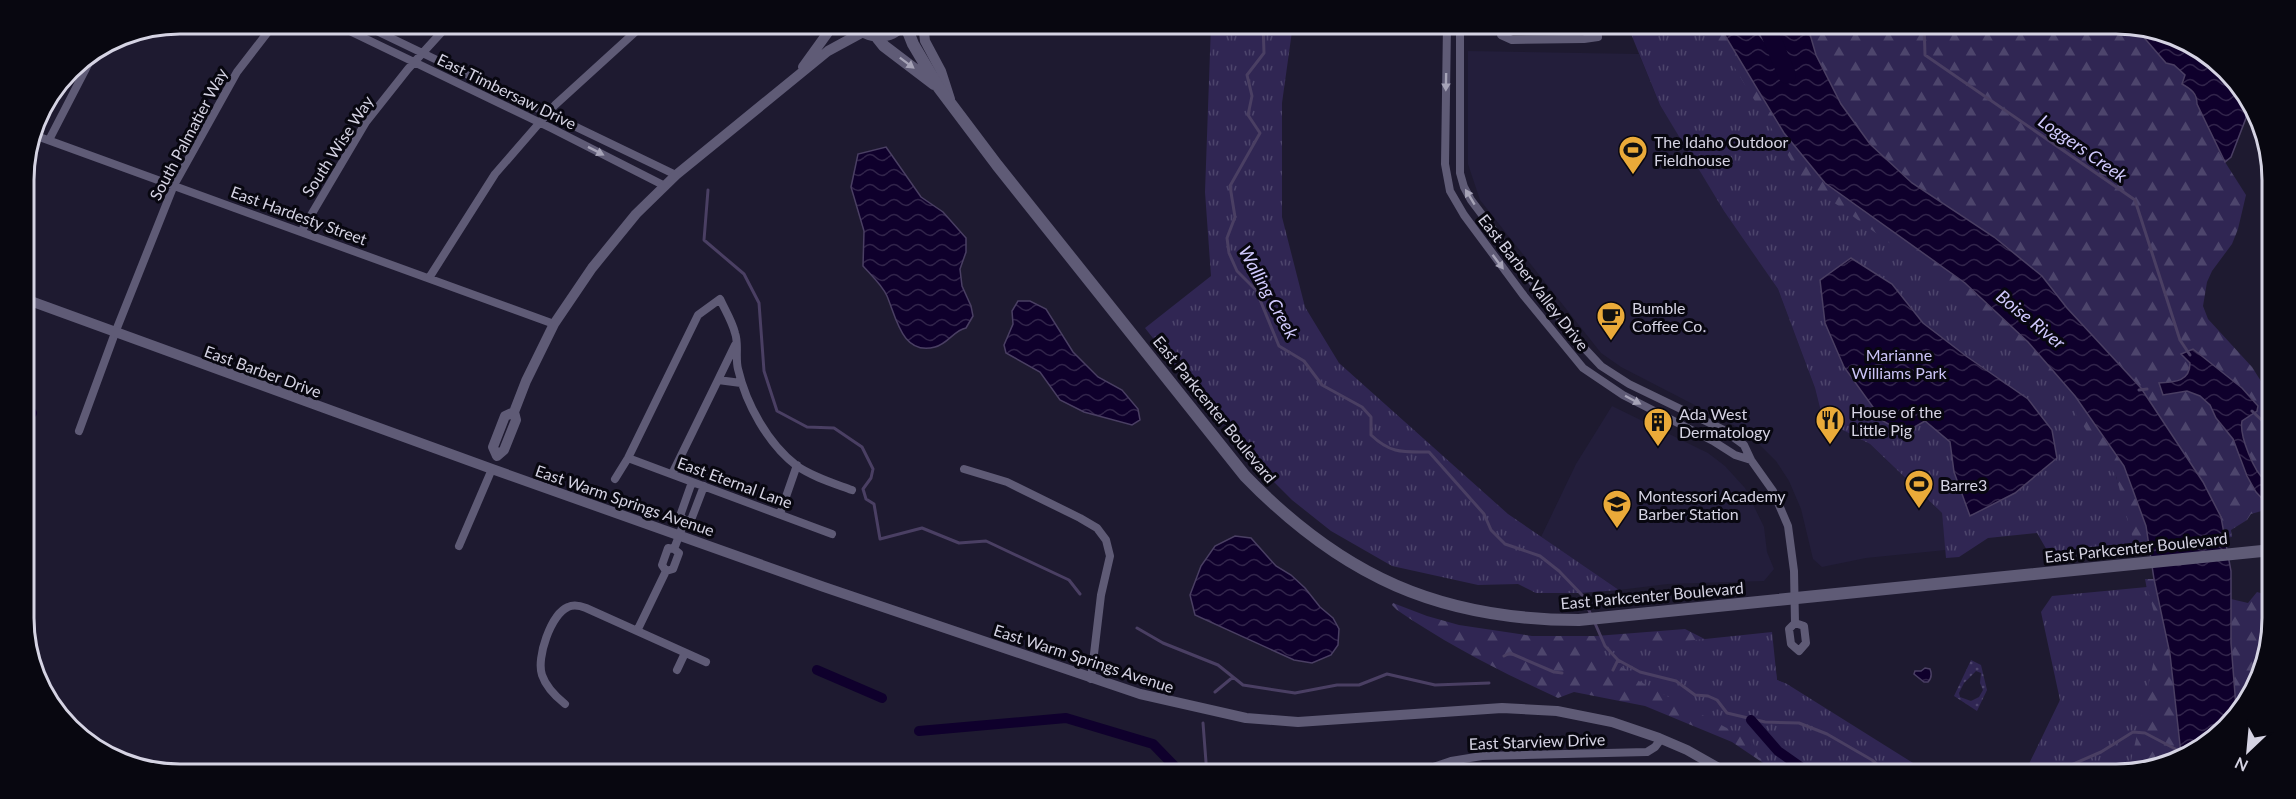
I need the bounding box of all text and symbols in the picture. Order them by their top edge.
street label: East Timbersaw Drive [434,49,580,133]
one-way arrow [899,57,914,69]
street label: South Palmatier Way [145,64,231,203]
one-way arrow [1441,73,1451,92]
street label: South Wise Way [297,91,377,200]
water label: Loggers Creek [2034,109,2132,187]
place label: The Idaho Outdoor Fieldhouse [1654,132,1788,169]
sports icon: The Idaho Outdoor Fieldhouse [1617,134,1649,176]
one-way arrow [587,146,604,155]
street label: East Hardesty Street [228,182,370,249]
one-way arrow [1464,189,1475,205]
street label: East Barber Valley Drive [1475,210,1593,354]
water label: Walling Creek [1234,242,1304,343]
one-way arrow [1492,255,1504,270]
water label: Boise River [1992,285,2070,354]
place label: Bumble Coffee Co. [1632,298,1706,335]
cafe icon: Bumble Coffee Co. [1595,300,1627,342]
street label: East Parkcenter Boulevard [1150,332,1280,486]
street label: East Barber Drive [202,341,324,401]
park label: Marianne Williams Park [1851,345,1947,382]
one-way arrow [1625,395,1642,405]
place label: House of the Little Pig [1851,402,1942,439]
place label: Ada West Dermatology [1679,404,1771,441]
restaurant icon: House of the Little Pig [1814,404,1846,446]
building icon: Ada West Dermatology [1642,406,1674,448]
street label: East Eternal Lane [675,452,795,512]
street label: East Warm Springs Avenue [533,460,717,540]
sports icon: Barre3 [1903,468,1935,510]
place label: Barre3 [1940,475,1987,494]
place label: Montessori Academy Barber Station [1638,486,1786,523]
school or university icon: Montessori Academy Barber Station [1601,488,1633,530]
street label: East Parkcenter Boulevard [2044,528,2228,566]
street label: East Parkcenter Boulevard [1560,578,1744,612]
street label: East Warm Springs Avenue [992,620,1176,696]
north arrow [2218,721,2278,781]
street label: East Starview Drive [1468,729,1606,753]
text: N [2232,754,2251,776]

